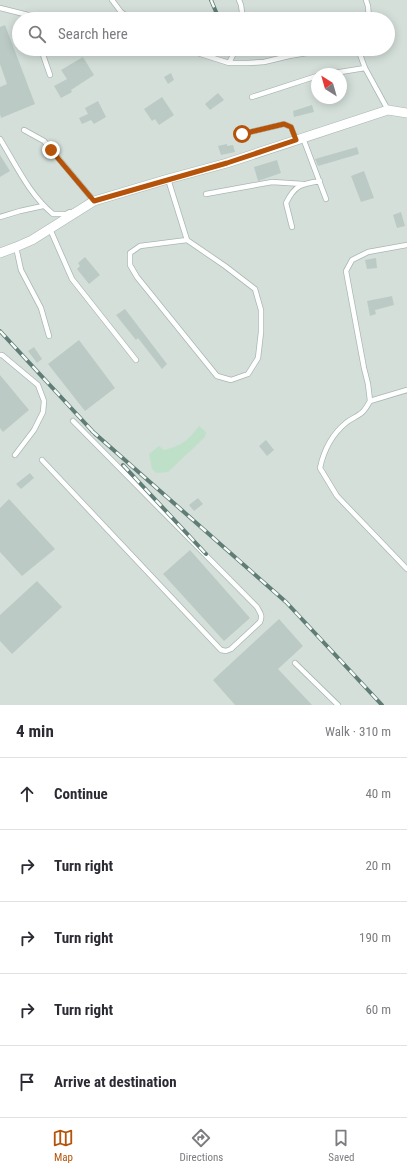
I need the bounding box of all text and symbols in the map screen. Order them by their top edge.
search box [12,12,395,56]
icon: search [26,23,48,45]
text: Search here [58,25,128,43]
north arrow [311,68,347,104]
route start [233,125,251,143]
route end [42,141,60,159]
text: 4 min [16,721,54,741]
text: Walk · 310 m [325,724,391,739]
icon: ahead [16,783,38,805]
text: Continue [54,785,108,803]
text: 40 m [365,786,391,801]
icon: right [16,855,38,877]
text: Turn right [54,857,113,875]
text: 20 m [365,858,391,873]
icon: right [16,927,38,949]
text: Turn right [54,929,113,947]
text: 190 m [359,930,391,945]
icon: right [16,999,38,1021]
text: Turn right [54,1001,113,1019]
text: 60 m [365,1002,391,1017]
icon: arrive [16,1071,38,1093]
text: Arrive at destination [54,1073,177,1091]
tab: Map [52,1127,74,1164]
tab: Directions [179,1127,223,1164]
tab: Saved [328,1127,355,1164]

